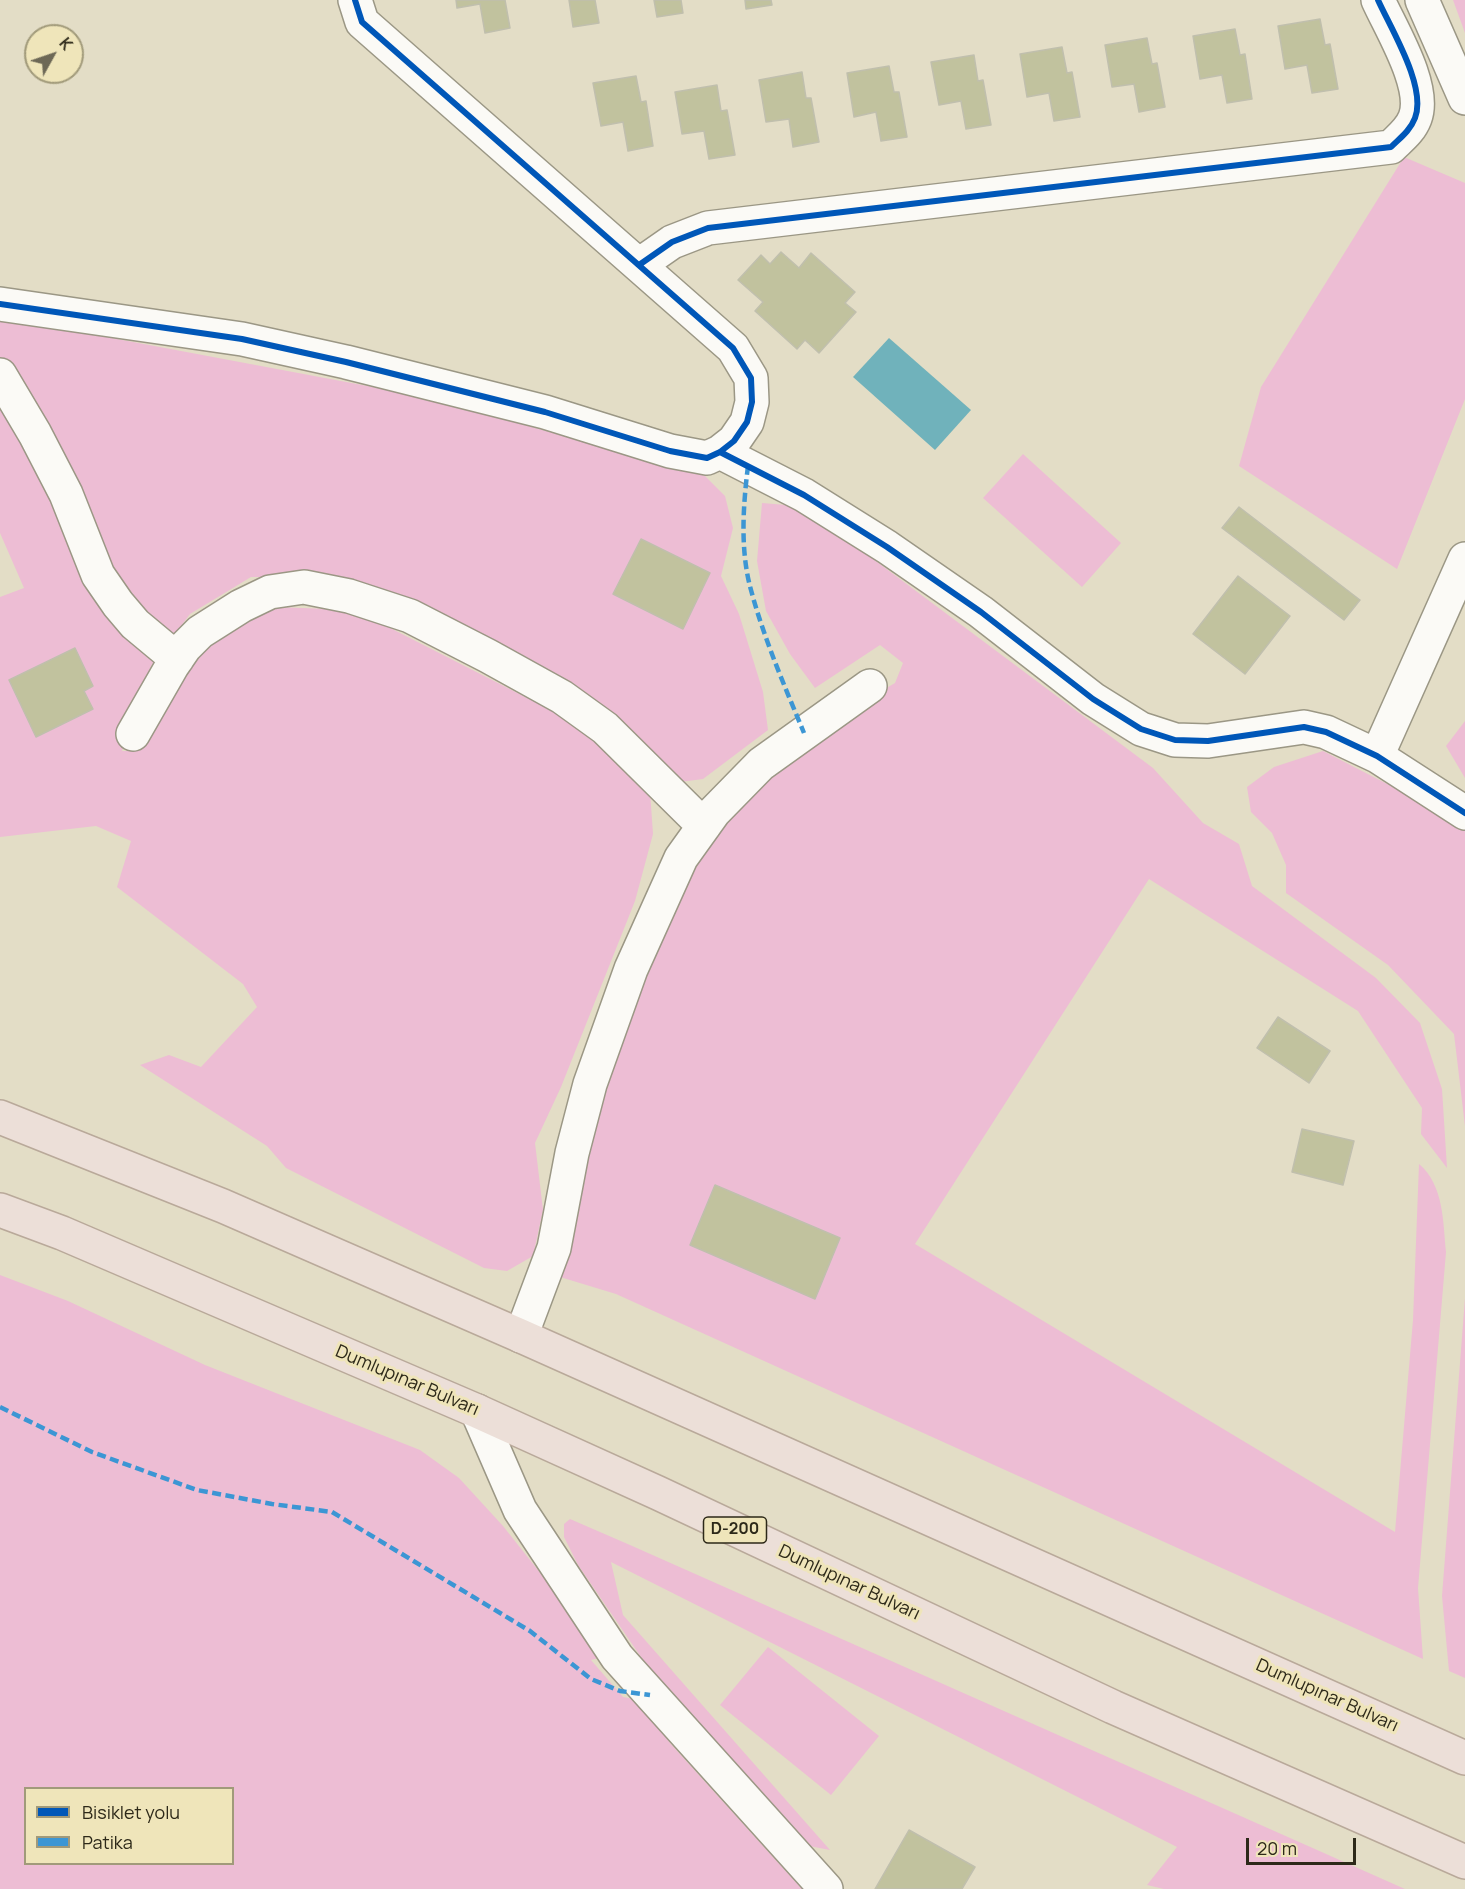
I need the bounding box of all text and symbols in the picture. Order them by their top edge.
north arrow [24,24,84,84]
text: K [54,33,78,55]
street label: Dumlupınar Bulvarı [332,1341,482,1421]
road number: D-200 [704,1517,766,1543]
street label: Dumlupınar Bulvarı [775,1541,923,1625]
street label: Dumlupınar Bulvarı [1252,1655,1402,1737]
legend [24,1787,234,1865]
text: Bisiklet yolu [82,1800,180,1824]
scale bar [1249,1826,1358,1864]
text: Patika [82,1830,133,1854]
text: 20 m [1257,1836,1297,1860]

